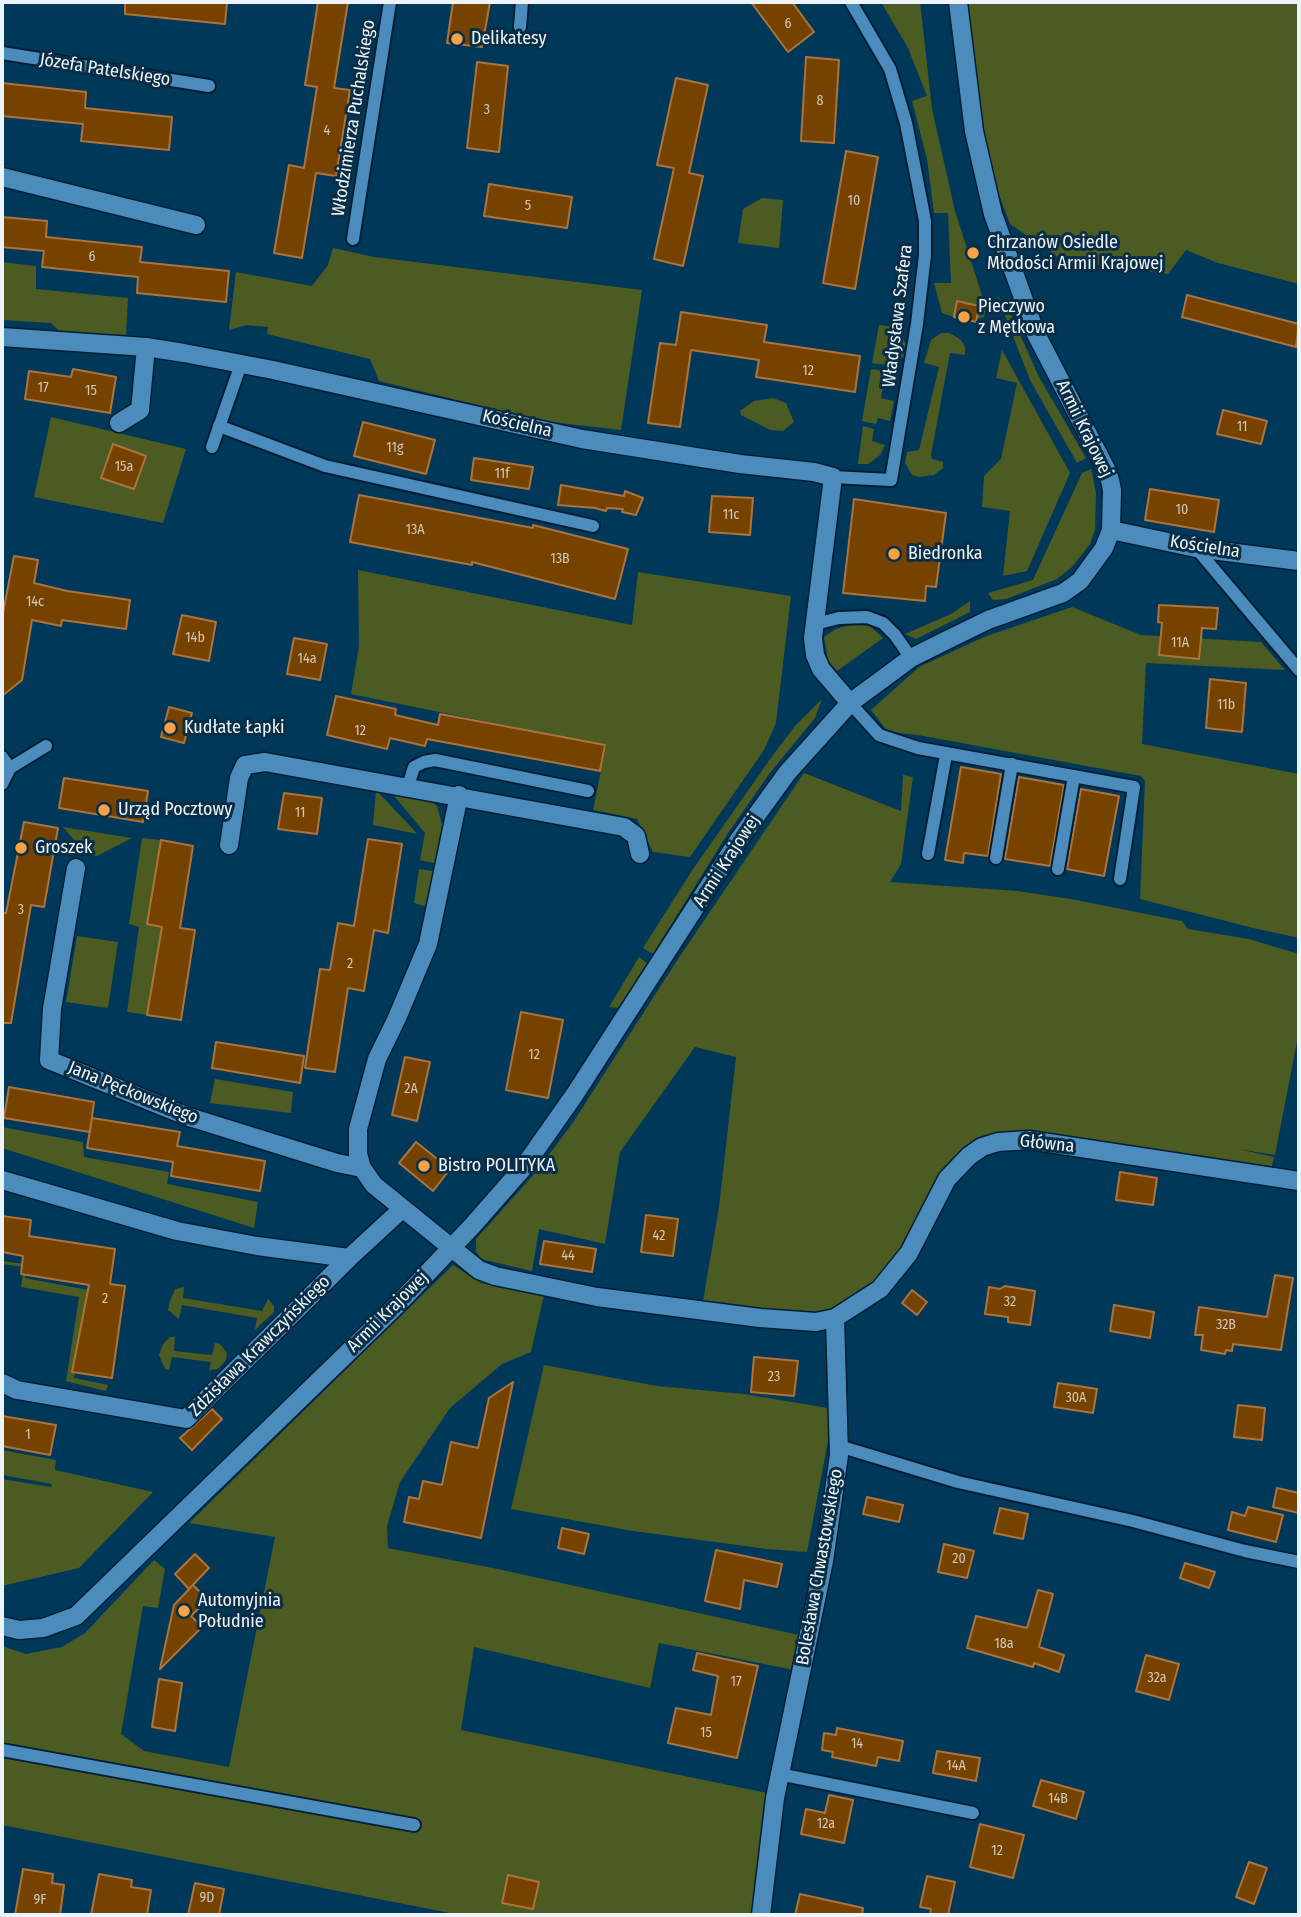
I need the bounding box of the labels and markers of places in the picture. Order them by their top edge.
place label: Delikatesy [471,28,547,50]
marker: Delikatesy [449,31,465,47]
place label: Chrzanów Osiedle Młodości Armii Krajowej [987,232,1164,274]
marker: Chrzanów Osiedle Młodości Armii Krajowej [965,245,981,261]
place label: Pieczywo z Mętkowa [978,296,1055,338]
marker: Pieczywo z Mętkowa [956,309,972,325]
place label: Biedronka [908,543,983,565]
marker: Biedronka [886,546,902,562]
place label: Kudłate Łapki [184,717,285,739]
marker: Kudłate Łapki [162,720,178,736]
place label: Urząd Pocztowy [118,799,232,821]
marker: Urząd Pocztowy [96,802,112,818]
place label: Groszek [35,837,93,859]
marker: Groszek [13,840,29,856]
place label: Bistro POLITYKA [438,1155,555,1177]
marker: Bistro POLITYKA [416,1158,432,1174]
place label: Automyjnia Południe [198,1590,281,1632]
marker: Automyjnia Południe [176,1603,192,1619]

